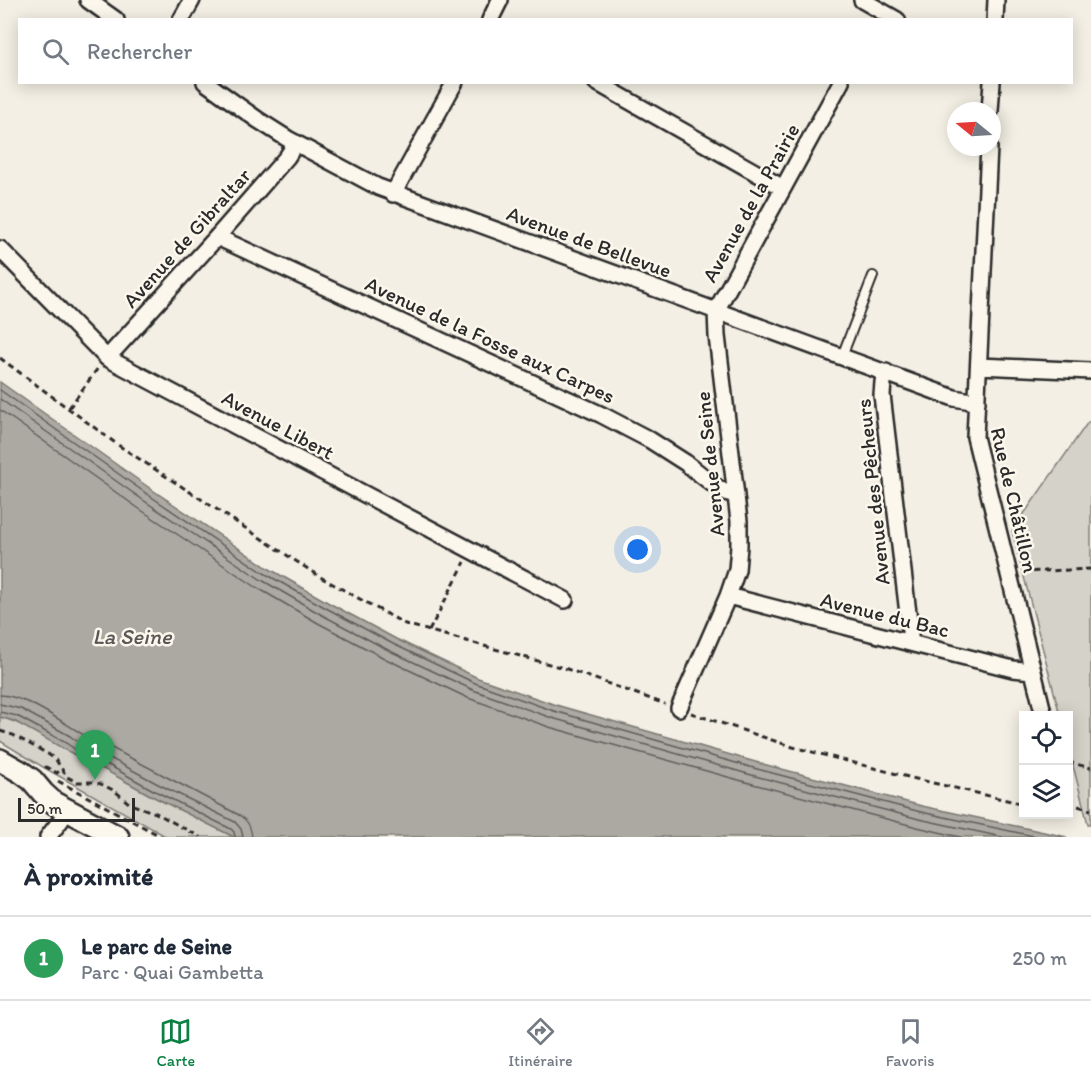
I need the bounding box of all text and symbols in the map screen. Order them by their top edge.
search box [18,18,1073,84]
icon: search [39,35,72,68]
text: Rechercher [87,38,192,65]
north arrow [947,102,1001,156]
street label: Avenue de la Prairie [697,119,805,286]
street label: Avenue de Gibraltar [117,163,256,312]
street label: Avenue de Bellevue [503,200,675,283]
street label: Avenue de la Fosse aux Carpes [361,271,619,408]
street label: Avenue Libert [218,385,339,465]
street label: Avenue de Seine [689,390,730,538]
street label: Avenue des Pêcheurs [850,398,895,586]
street label: Rue de Châtillon [986,425,1043,575]
your location [623,535,652,564]
street label: Avenue du Bac [818,586,952,643]
water label: La Seine [93,623,173,650]
map controls [1019,711,1073,819]
button: locate [1019,711,1073,765]
pin: 1 [76,730,115,780]
button: layers [1019,765,1073,819]
scale bar [18,795,135,822]
text: 50 m [27,799,62,818]
text: À proximité [24,860,153,892]
text: Le parc de Seine [81,933,232,960]
text: 1 [39,946,48,970]
text: 250 m [1012,946,1067,970]
text: Parc · Quai Gambetta [81,960,264,984]
tab: Carte [157,1015,195,1070]
tab: Itinéraire [508,1015,573,1070]
tab: Favoris [886,1015,934,1070]

